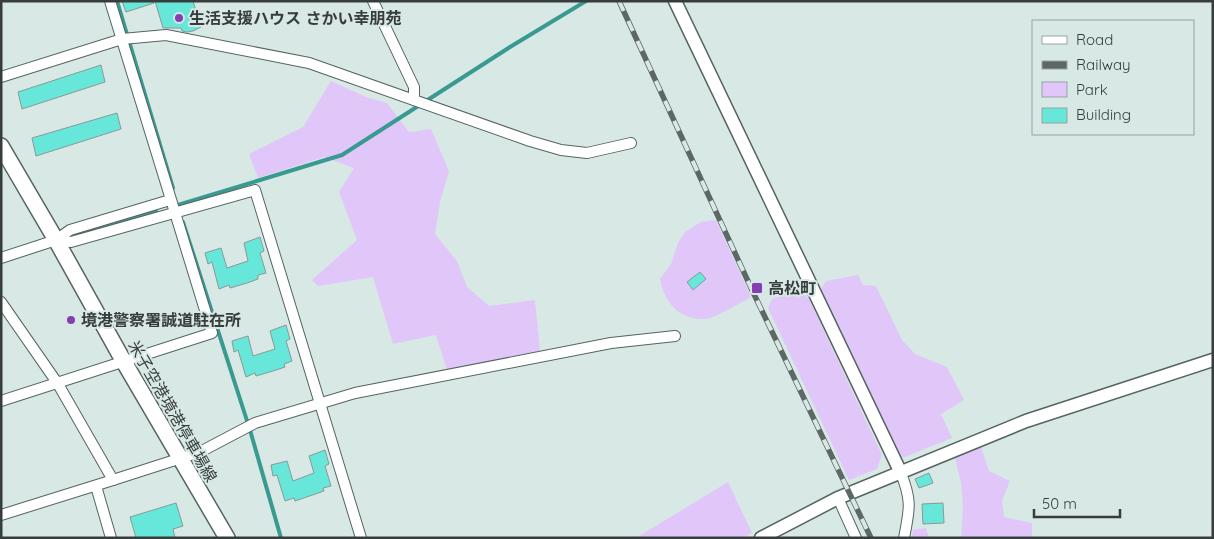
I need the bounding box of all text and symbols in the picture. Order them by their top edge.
place label: 生活支援ハウス さかい幸朋苑 [189,8,401,28]
marker: 生活支援ハウス さかい幸朋苑 [173,12,185,24]
legend [1032,20,1194,135]
text: Road [1076,30,1113,49]
text: Railway [1076,55,1131,74]
text: Park [1076,80,1108,99]
text: Building [1076,105,1131,124]
place label: 高松町 [768,278,816,298]
marker: 高松町 [750,281,764,295]
place label: 境港警察署誠道駐在所 [81,310,241,330]
marker: 境港警察署誠道駐在所 [65,314,77,326]
street label: 米子空港境港停車場線 [124,337,222,485]
scale bar [1034,486,1120,518]
text: 50 m [1042,494,1077,513]

